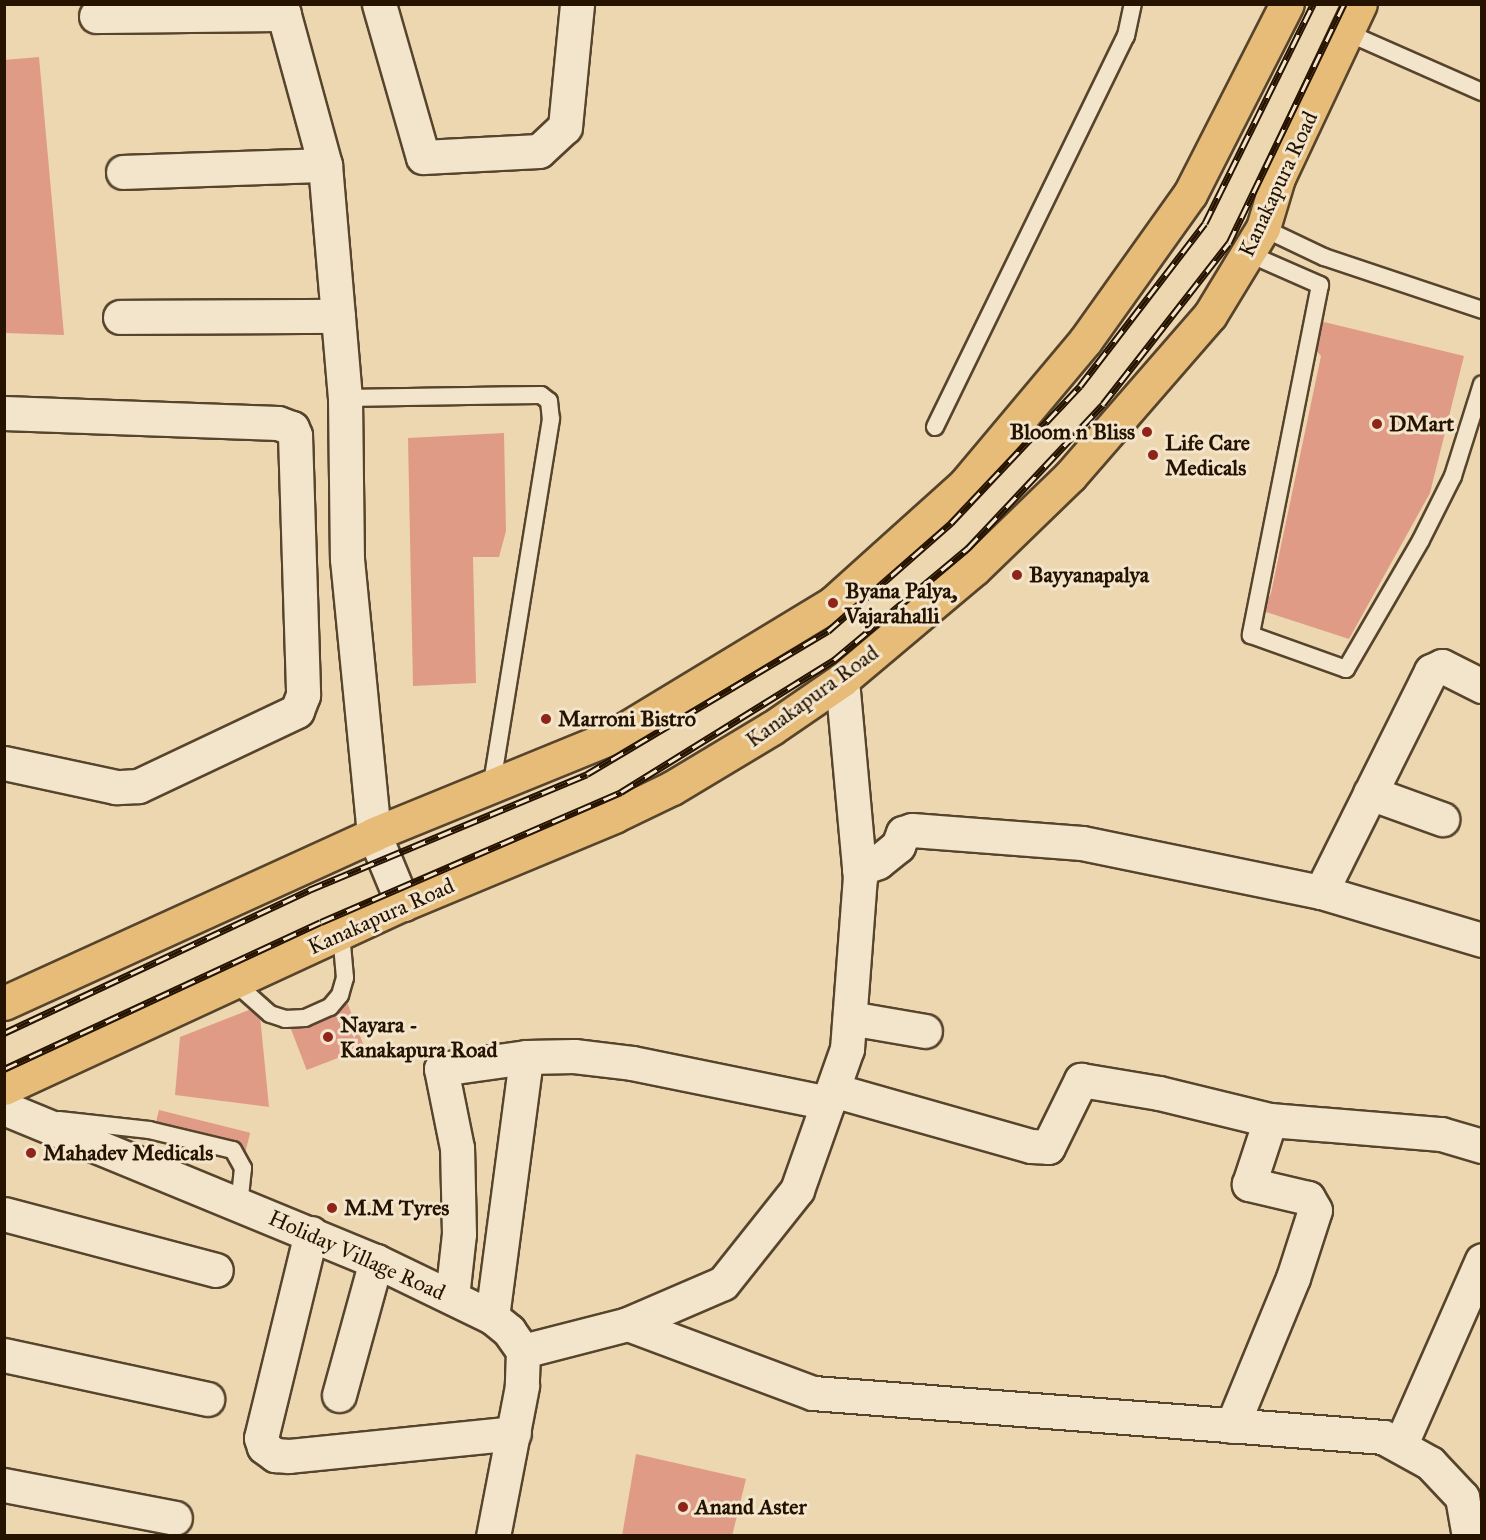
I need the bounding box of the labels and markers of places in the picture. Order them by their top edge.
place label: DMart [1389,411,1454,437]
marker: DMart [1370,417,1384,431]
place label: Bloom n Bliss [1010,419,1135,445]
marker: Bloom n Bliss [1140,425,1154,439]
place label: Life Care Medicals [1165,429,1250,481]
marker: Life Care Medicals [1146,448,1160,462]
place label: Bayyanapalya [1029,562,1149,588]
marker: Bayyanapalya [1010,568,1024,582]
place label: Byana Palya, Vajarahalli [845,577,958,628]
marker: Byana Palya, Vajarahalli [826,596,840,610]
place label: Marroni Bistro [558,706,696,732]
marker: Marroni Bistro [539,712,553,726]
place label: Nayara - Kanakapura Road [340,1011,497,1062]
marker: Nayara - Kanakapura Road [321,1030,335,1044]
place label: Mahadev Medicals [43,1140,213,1166]
marker: Mahadev Medicals [24,1146,38,1160]
place label: M.M Tyres [344,1195,449,1221]
marker: M.M Tyres [325,1201,339,1215]
place label: Anand Aster [695,1494,807,1520]
marker: Anand Aster [676,1500,690,1514]

